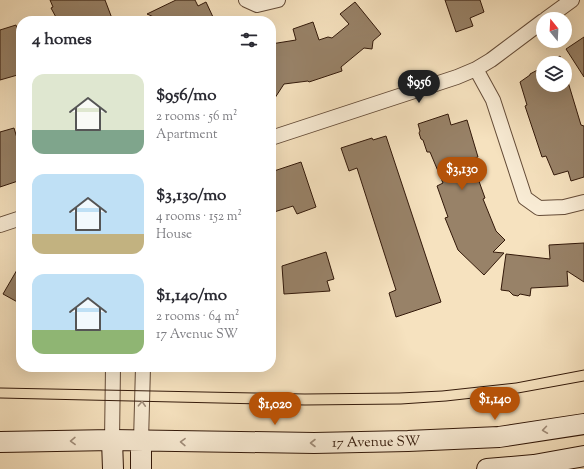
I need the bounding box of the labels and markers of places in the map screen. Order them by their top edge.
pin: $956 [395,70,443,104]
pin: $3,130 [429,157,495,191]
pin: $1,140 [462,387,528,421]
pin: $1,020 [242,392,308,426]

